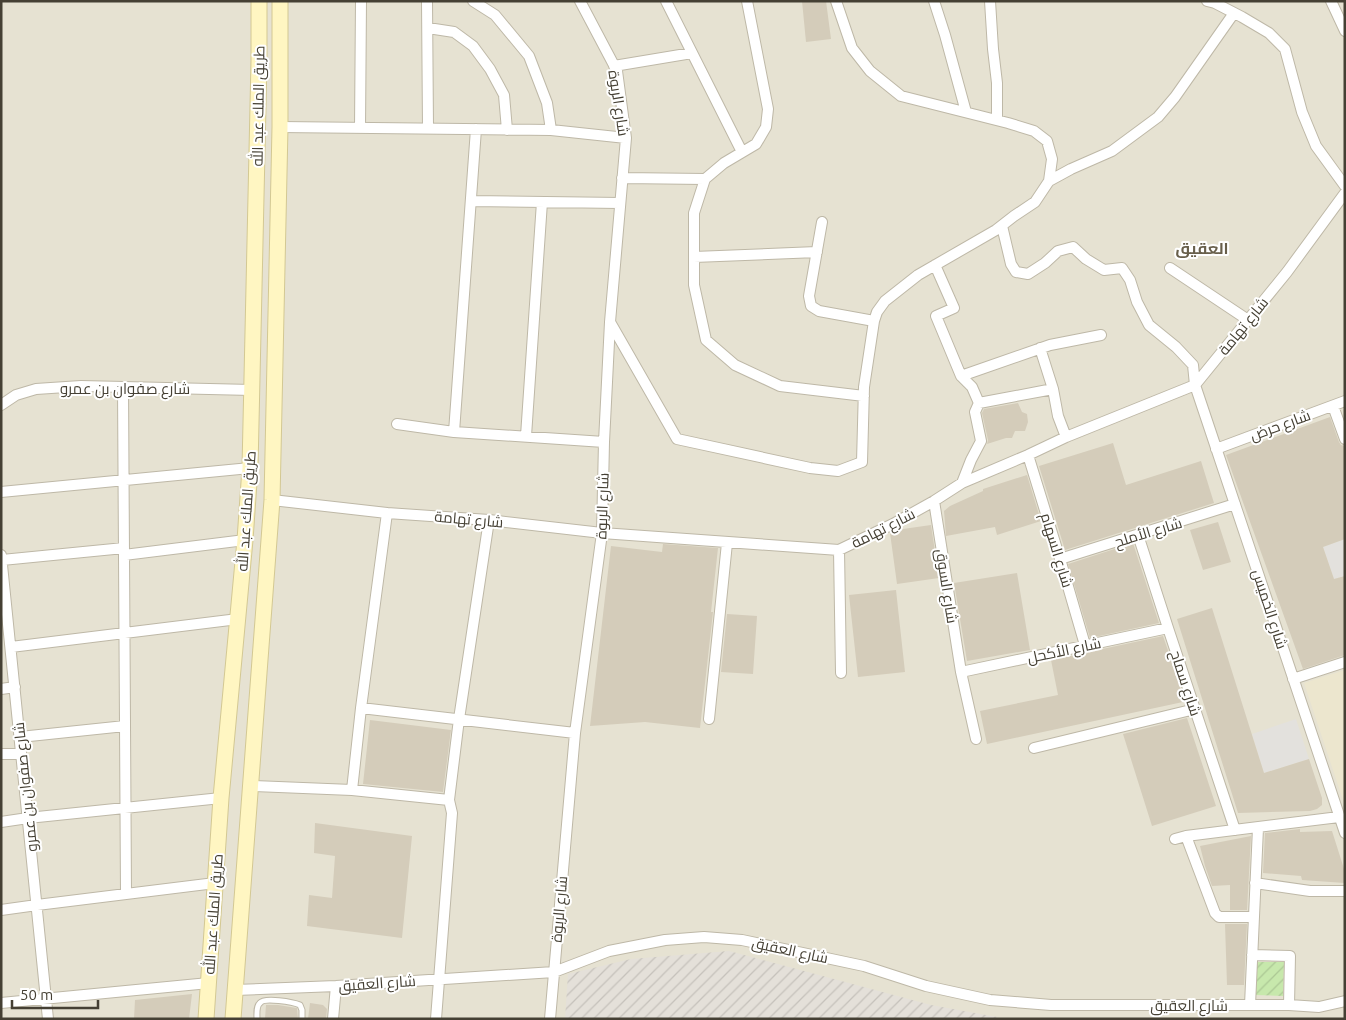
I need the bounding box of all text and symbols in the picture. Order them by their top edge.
street label: طريق الملك عبد الله [247,45,270,167]
street label: شارع الربوة [602,69,633,138]
district label: العقيق [1175,239,1229,258]
street label: شارع تهامة [1215,294,1274,360]
street label: شارع صفوان بن عمرو [60,380,190,400]
street label: شارع حرض [1247,406,1314,447]
street label: طريق الملك عبد الله [232,450,261,572]
street label: شارع الربوة [592,472,615,540]
street label: شارع تهامة [848,505,919,554]
street label: شارع تهامة [434,508,504,533]
street label: شارع السهام [1035,511,1076,590]
street label: شارع الأملح [1112,514,1185,553]
street label: شارع السوق [930,548,961,625]
street label: شارع الخميس [1246,567,1291,652]
street label: شارع الأكحل [1026,634,1103,669]
street label: شارع سماح [1165,648,1205,719]
street label: شارع صفوان بن عمرو [10,721,43,853]
street label: طريق الملك عبد الله [199,853,228,975]
street label: شارع الربوة [548,875,573,943]
street label: شارع العقيق [750,934,830,969]
street label: شارع العقيق [338,972,417,997]
scale bar [12,978,99,1010]
text: 50 m [20,986,53,1003]
street label: شارع العقيق [1150,997,1228,1017]

